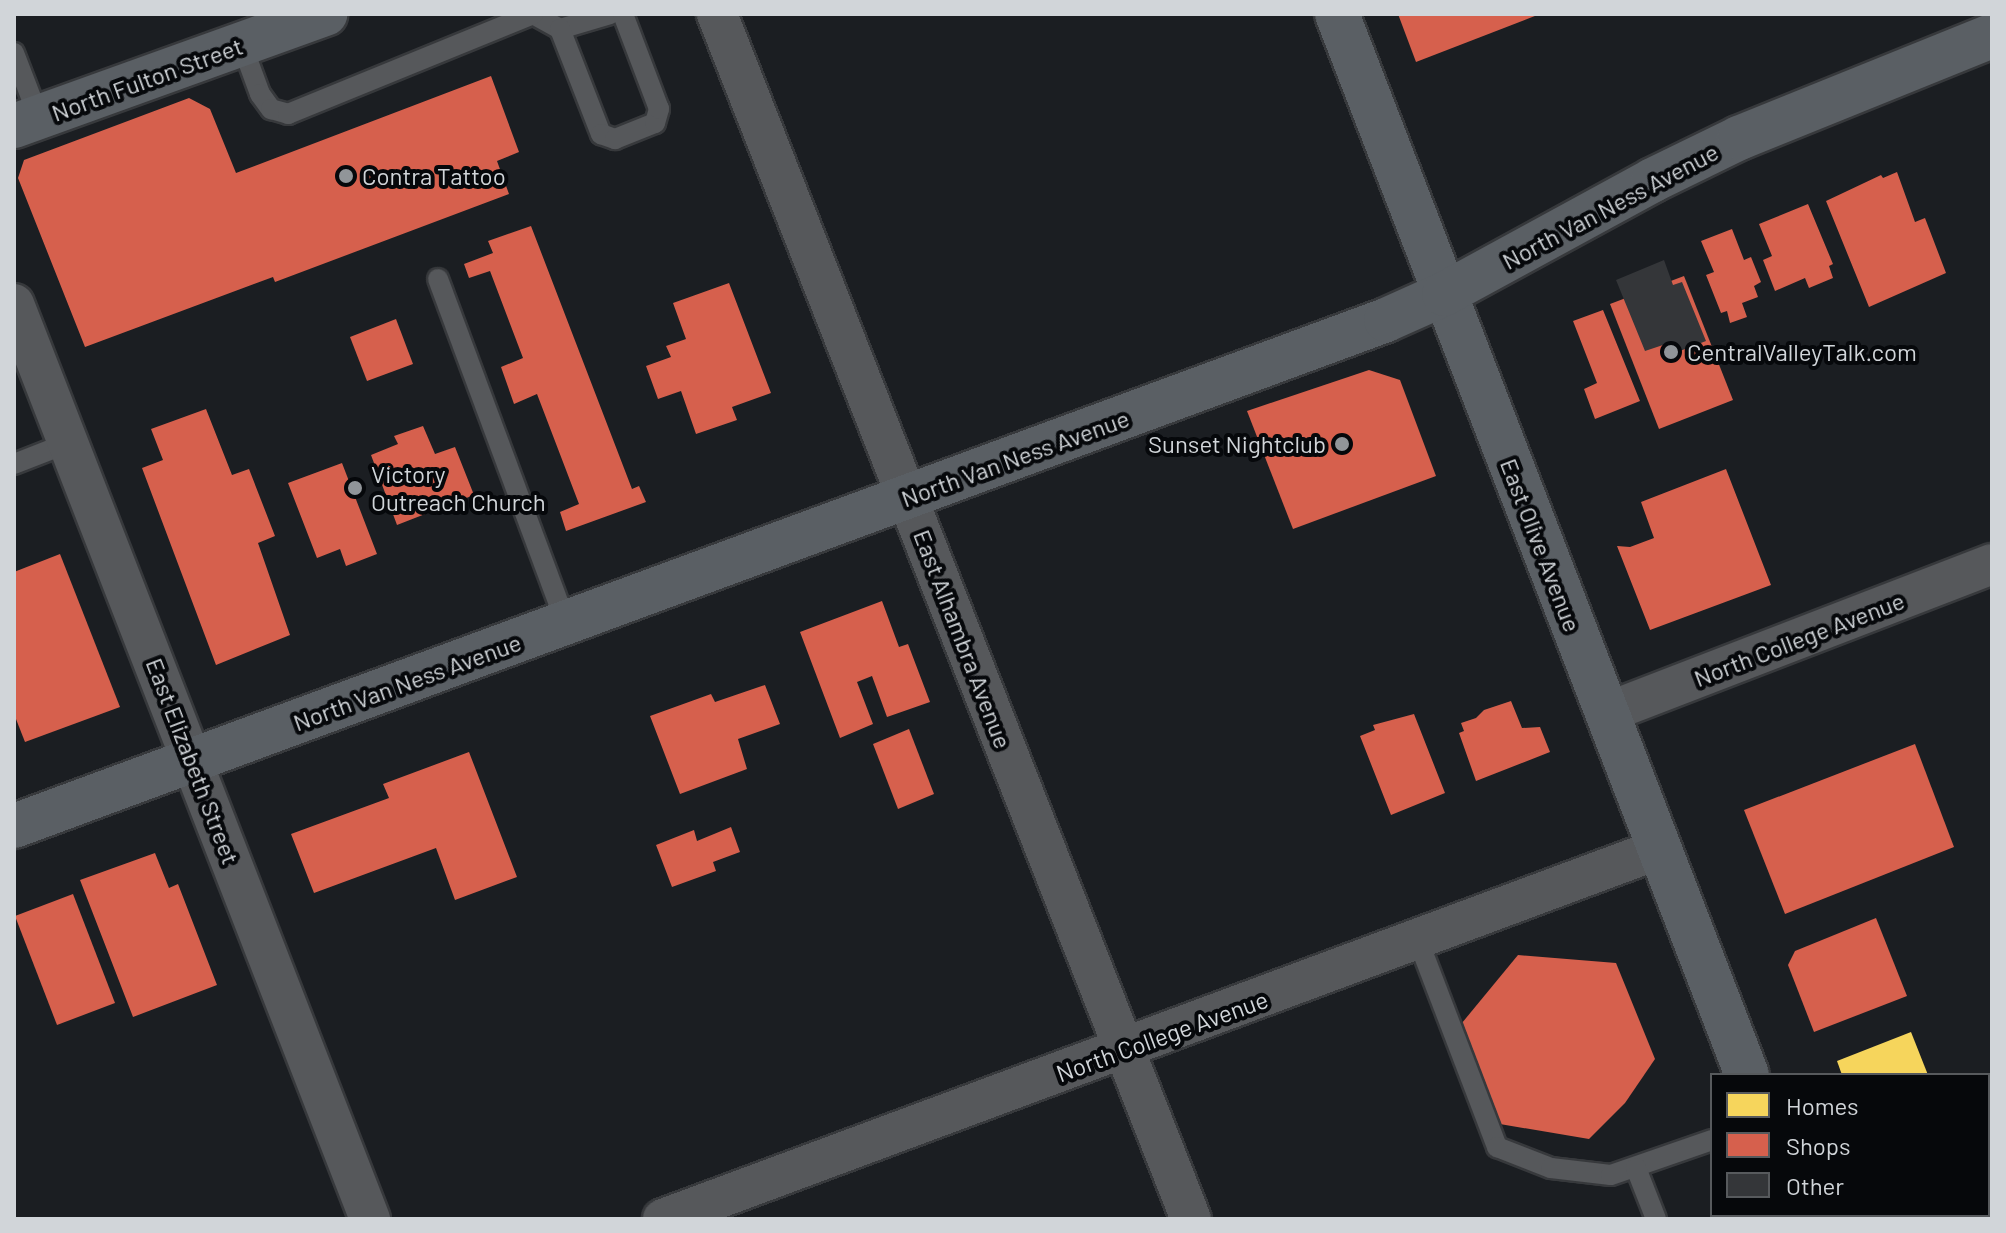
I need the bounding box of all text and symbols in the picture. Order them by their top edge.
street label: North Fulton Street [48,31,246,127]
street label: North Van Ness Avenue [1497,137,1723,275]
place label: Contra Tattoo [362,162,506,190]
marker: Contra Tattoo [337,167,355,185]
place label: CentralValleyTalk.com [1687,338,1917,366]
marker: CentralValleyTalk.com [1662,343,1680,361]
street label: North Van Ness Avenue [897,403,1133,513]
place label: Sunset Nightclub [1148,430,1326,458]
marker: Sunset Nightclub [1333,435,1351,453]
street label: East Olive Avenue [1495,454,1587,636]
place label: Victory Outreach Church [371,460,546,516]
marker: Victory Outreach Church [346,479,364,497]
street label: East Alhambra Avenue [908,525,1018,753]
street label: North College Avenue [1690,586,1908,692]
street label: North Van Ness Avenue [289,627,525,737]
street label: East Elizabeth Street [140,654,246,868]
street label: North College Avenue [1052,984,1272,1088]
legend [1710,1073,1990,1217]
text: Homes [1786,1091,1859,1120]
text: Shops [1786,1131,1851,1160]
text: Other [1786,1171,1844,1200]

